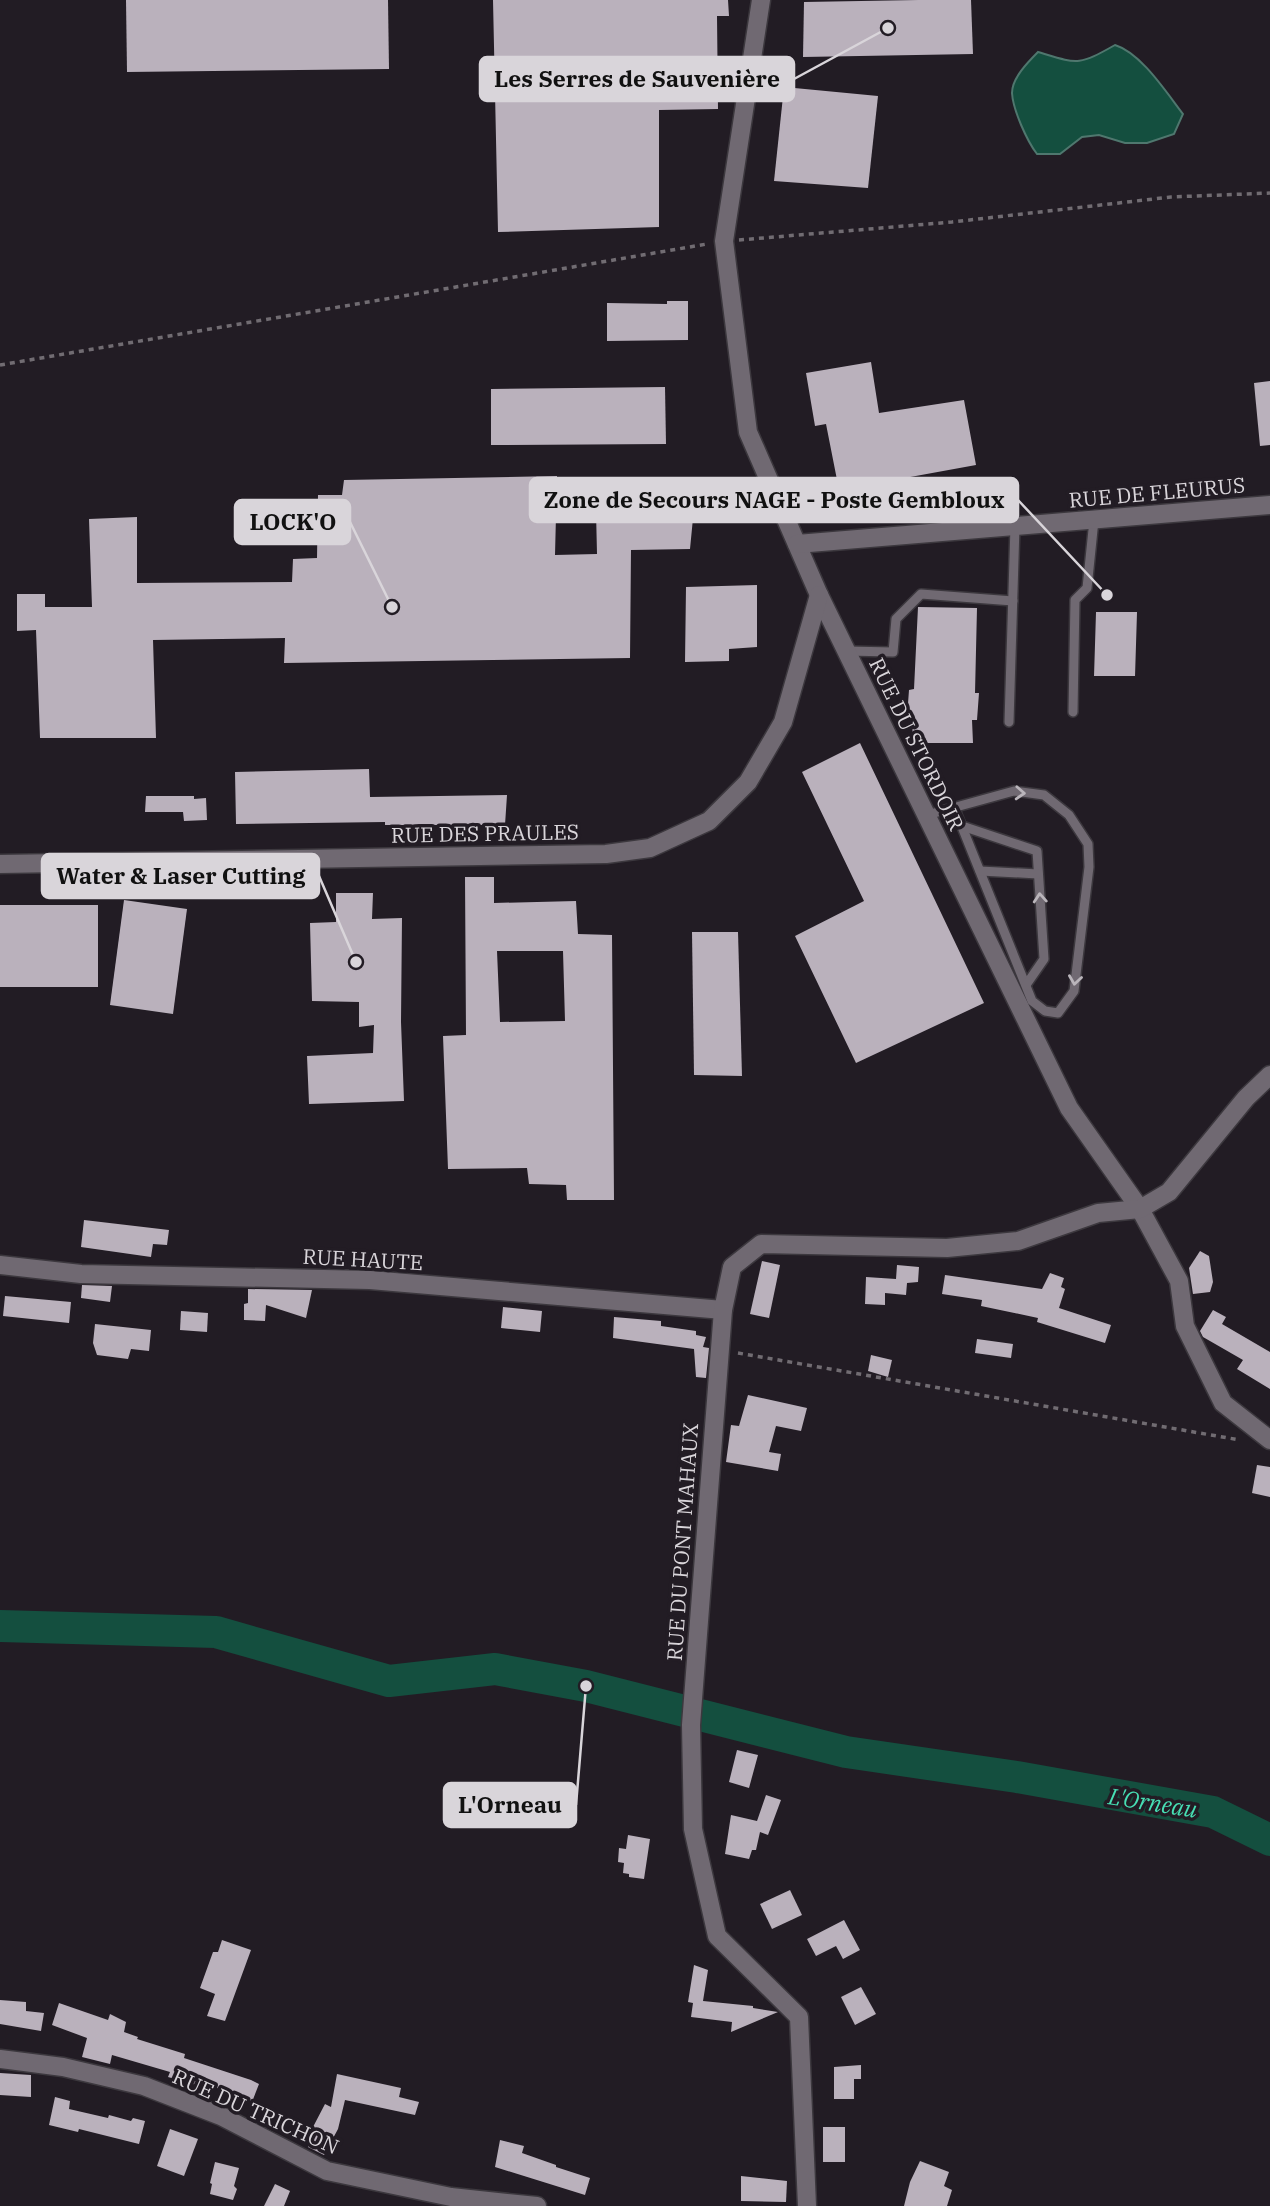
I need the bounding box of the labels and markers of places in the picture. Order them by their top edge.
callout: Les Serres de Sauvenière [480,57,794,101]
callout: Zone de Secours NAGE - Poste Gembloux [530,478,1018,522]
callout: LOCK'O [235,500,350,544]
callout: Water & Laser Cutting [42,854,319,898]
callout: L'Orneau [444,1783,576,1827]

